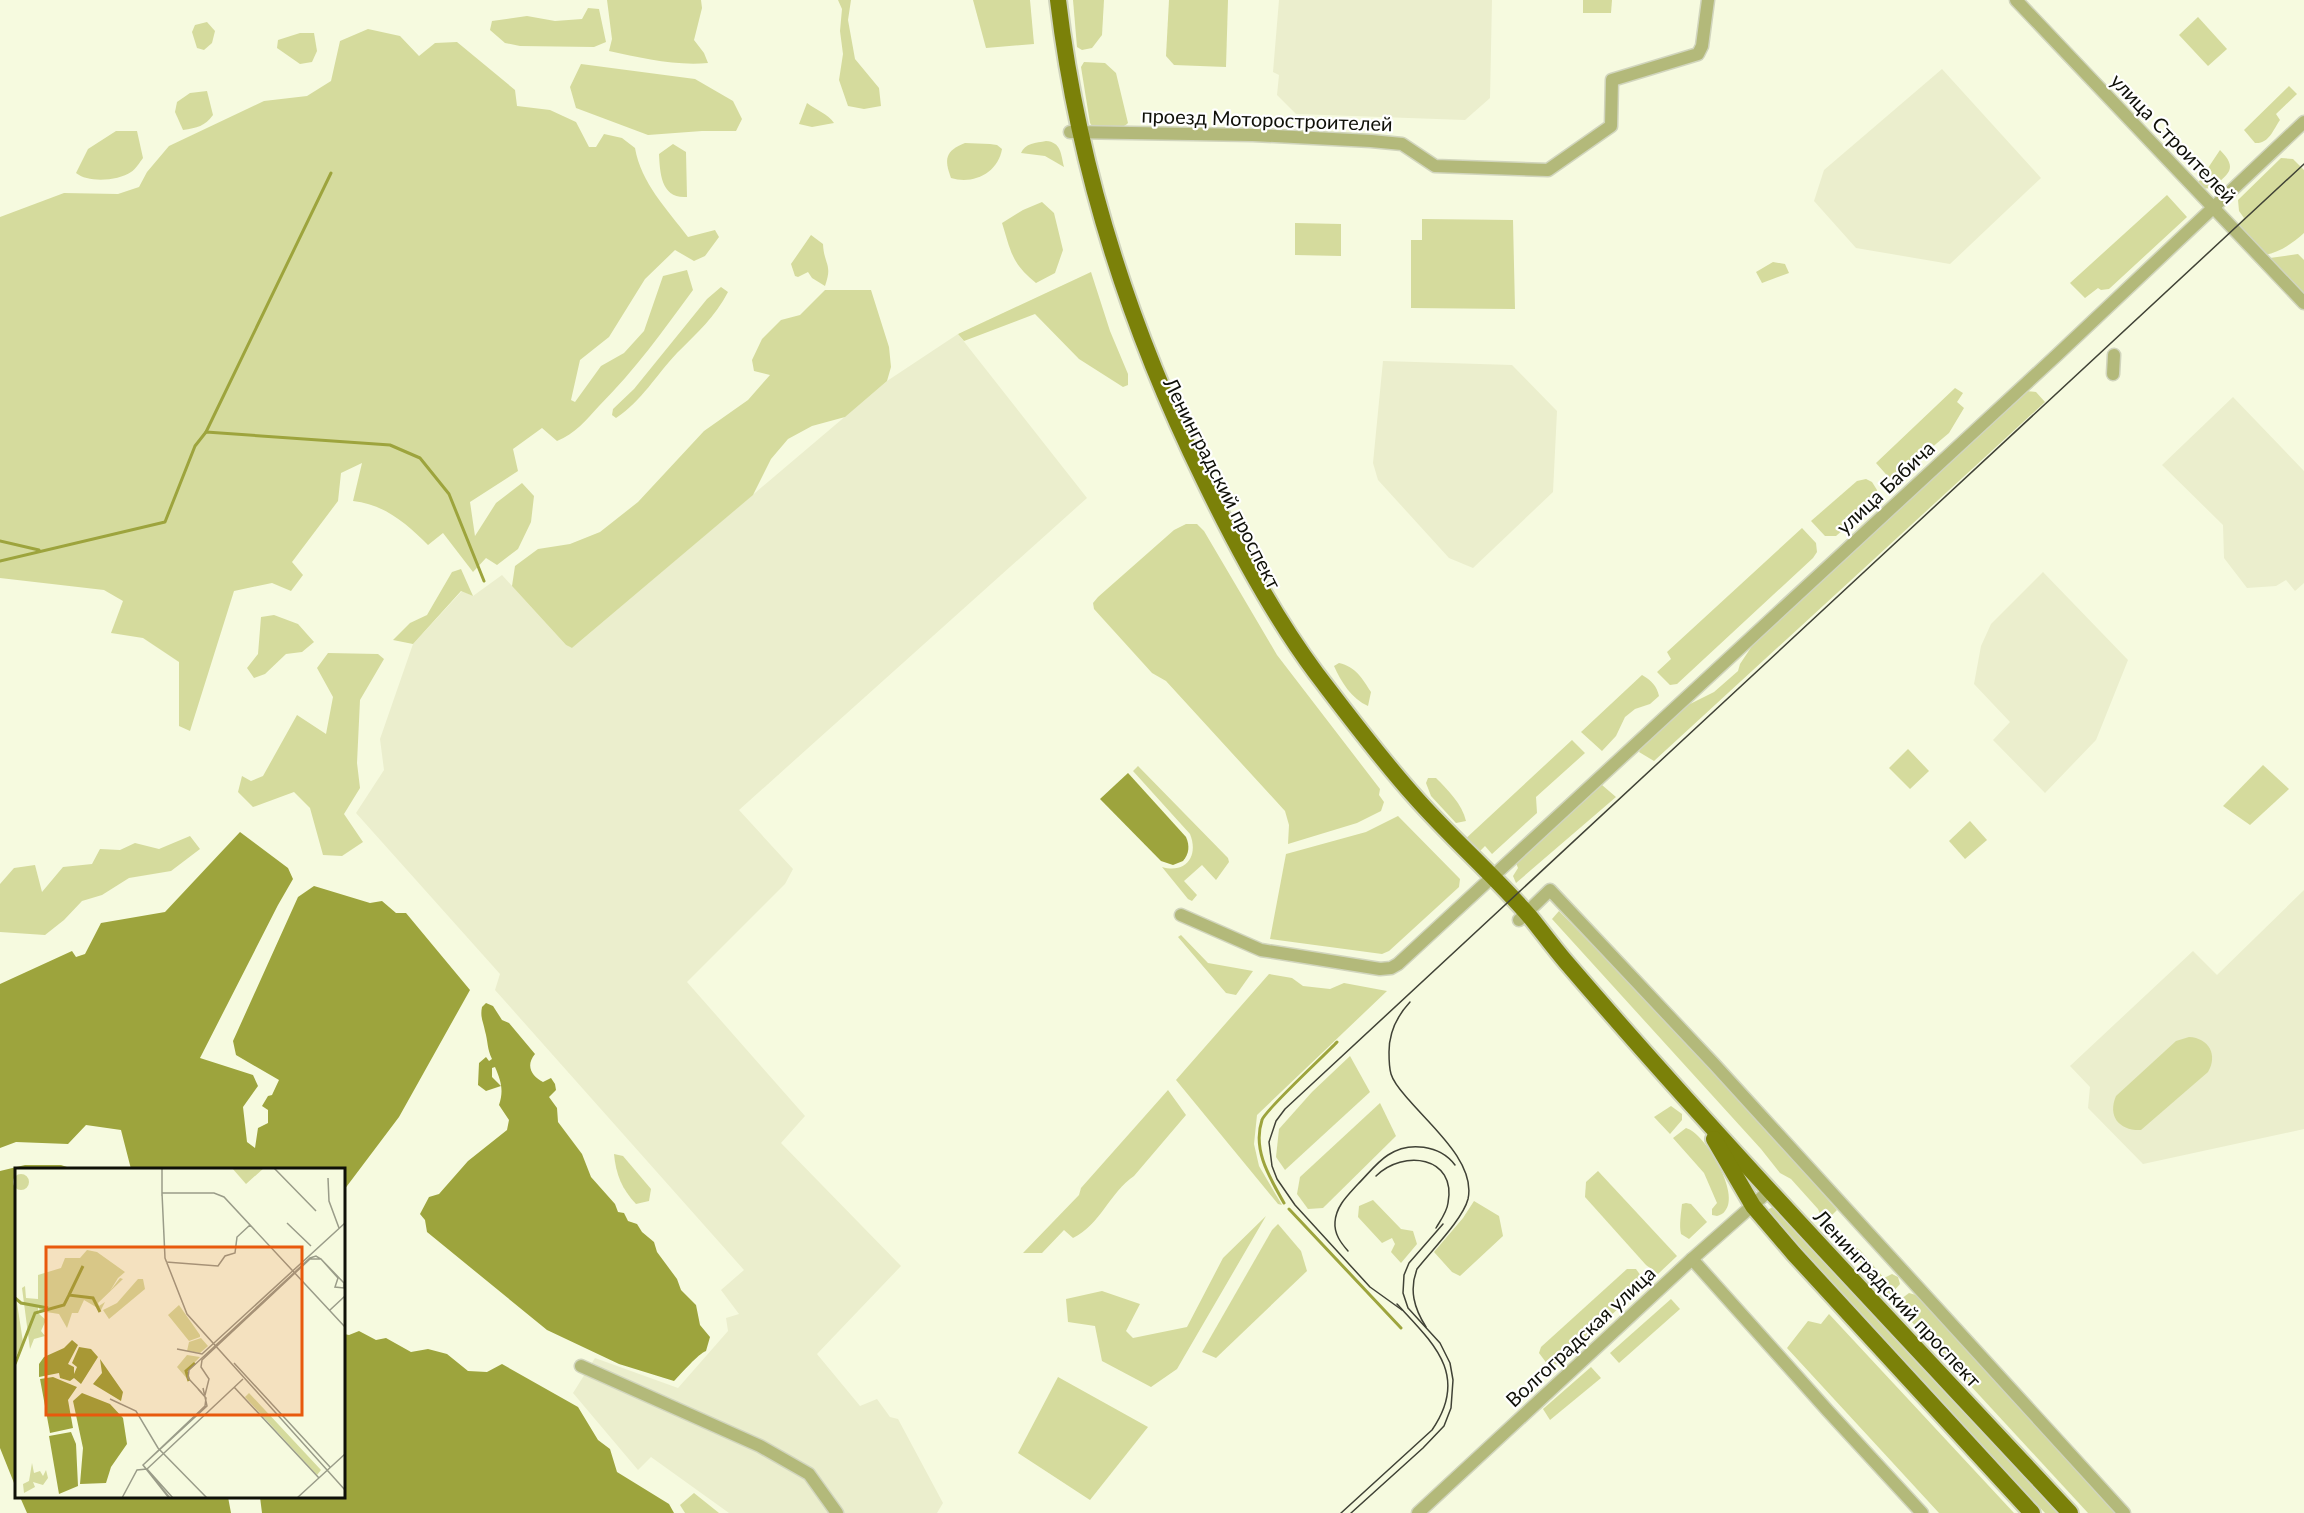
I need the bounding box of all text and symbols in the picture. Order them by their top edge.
street label: улица Строителей [2106,68,2242,208]
street label: проезд Моторостроителей [1141,103,1393,135]
street label: Ленинградский проспект [1159,372,1287,593]
street label: улица Бабича [1831,435,1939,539]
inset map [15,1168,345,1498]
street label: Ленинградский проспект [1809,1203,1987,1392]
street label: Волгоградская улица [1500,1260,1660,1412]

